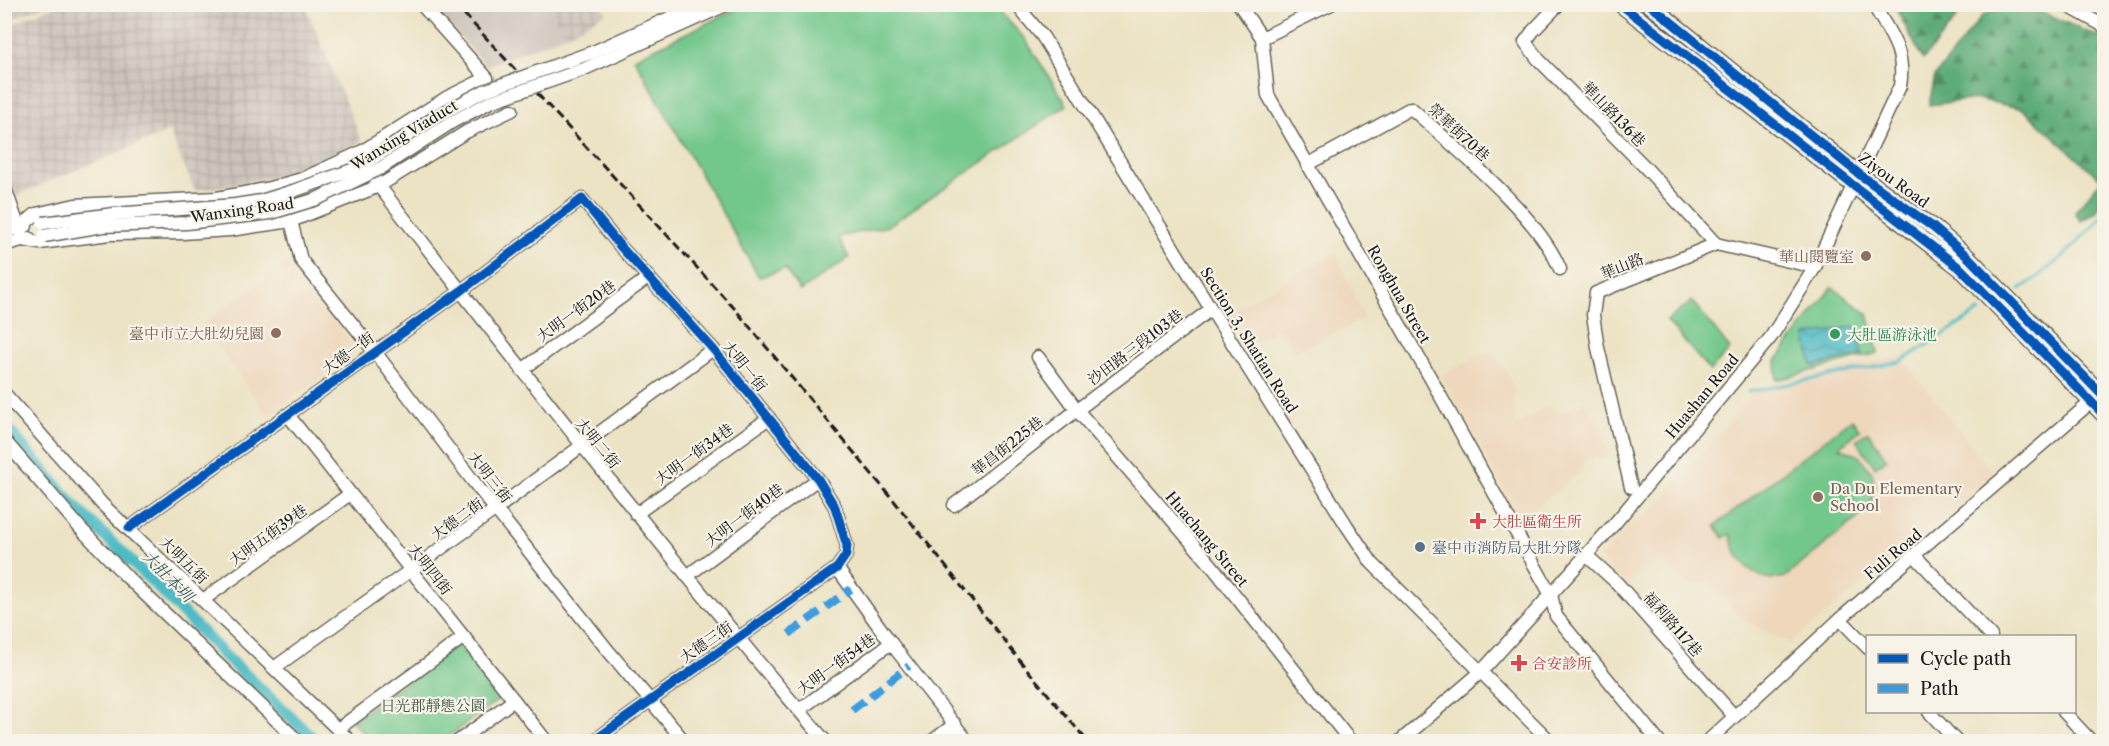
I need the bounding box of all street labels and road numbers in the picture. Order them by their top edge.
street label: 華山路136巷 [1578,77,1650,151]
street label: Wanxing Viaduct [346,95,461,175]
street label: 榮華街70巷 [1424,99,1494,165]
street label: Ziyou Road [1855,148,1933,212]
street label: Wanxing Road [188,193,295,227]
street label: Ronghua Street [1363,242,1435,347]
street label: 華山路 [1598,249,1646,283]
street label: Section 3, Shatian Road [1196,264,1302,416]
street label: 大明一街20巷 [533,276,619,346]
street label: 沙田路三段103巷 [1084,305,1186,389]
street label: 大德一街 [318,328,378,378]
street label: 大明一街 [719,337,771,395]
street label: Huashan Road [1661,350,1743,442]
street label: 華昌街225巷 [968,412,1046,480]
street label: 大明二街 [572,414,624,472]
street label: 大明一街34巷 [651,419,737,489]
street label: 大明三街 [464,448,516,506]
street label: 大明一街40巷 [701,479,787,551]
street label: Huachang Street [1162,487,1253,591]
street label: 大德二街 [427,494,487,544]
street label: 大明五街39巷 [225,500,311,570]
street label: Fuli Road [1860,525,1926,583]
street label: 大明五街 [156,532,212,588]
street label: 大明四街 [404,540,456,598]
street label: 福利路117巷 [1640,588,1706,660]
street label: 大德三街 [676,617,736,667]
street label: 大明一街54巷 [793,629,879,699]

